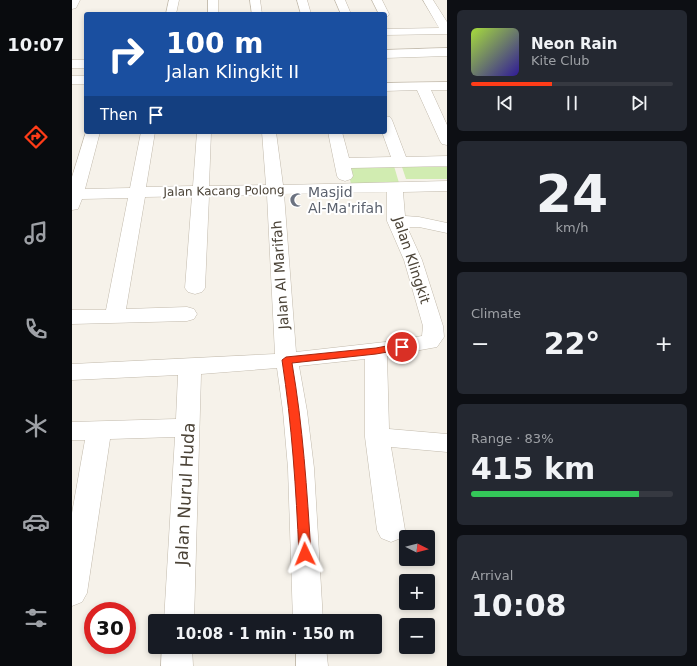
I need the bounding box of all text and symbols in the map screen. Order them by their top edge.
text: 100 m [166,27,263,60]
icon: right [100,28,152,80]
text: 10:07 [7,34,65,55]
text: Neon Rain [531,35,617,53]
text: Kite Club [531,53,590,68]
text: Jalan Klingkit II [166,61,299,82]
icon: previous [494,92,516,114]
icon: pause [561,92,583,114]
icon: next [628,92,650,114]
icon: arrive [145,104,167,126]
text: Then [100,106,137,124]
icon: directions [22,123,50,151]
text: 24 [536,164,608,224]
street label: Jalan Kacang Polong [162,183,285,199]
place label: Masjid Al-Ma'rifah [308,184,383,216]
mosque icon: Masjid Al-Ma'rifah [289,192,305,208]
street label: Jalan Klingkit [390,213,434,306]
icon: music [22,219,50,247]
street label: Jalan Al Marifah [268,220,292,331]
text: km/h [556,220,588,235]
text: Climate [471,306,521,321]
icon: phone [22,315,50,343]
text: 22° [544,326,600,361]
pin [385,330,419,364]
text: − [471,331,489,356]
text: + [655,331,673,356]
icon: arrive [391,336,413,358]
icon: climate [22,412,50,440]
street label: Jalan Nurul Huda [171,422,199,567]
text: Range · 83% [471,431,554,446]
text: 415 km [471,451,595,486]
icon: car [22,508,50,536]
north arrow [399,530,435,566]
map controls [399,530,435,654]
position arrow [284,533,326,575]
text: Arrival [471,568,513,583]
button: + [399,574,435,610]
text: 10:08 [471,588,567,623]
speed limit sign: 30 [84,602,136,654]
icon: filters [22,604,50,632]
button: − [399,618,435,654]
text: 10:08 · 1 min · 150 m [175,625,355,643]

